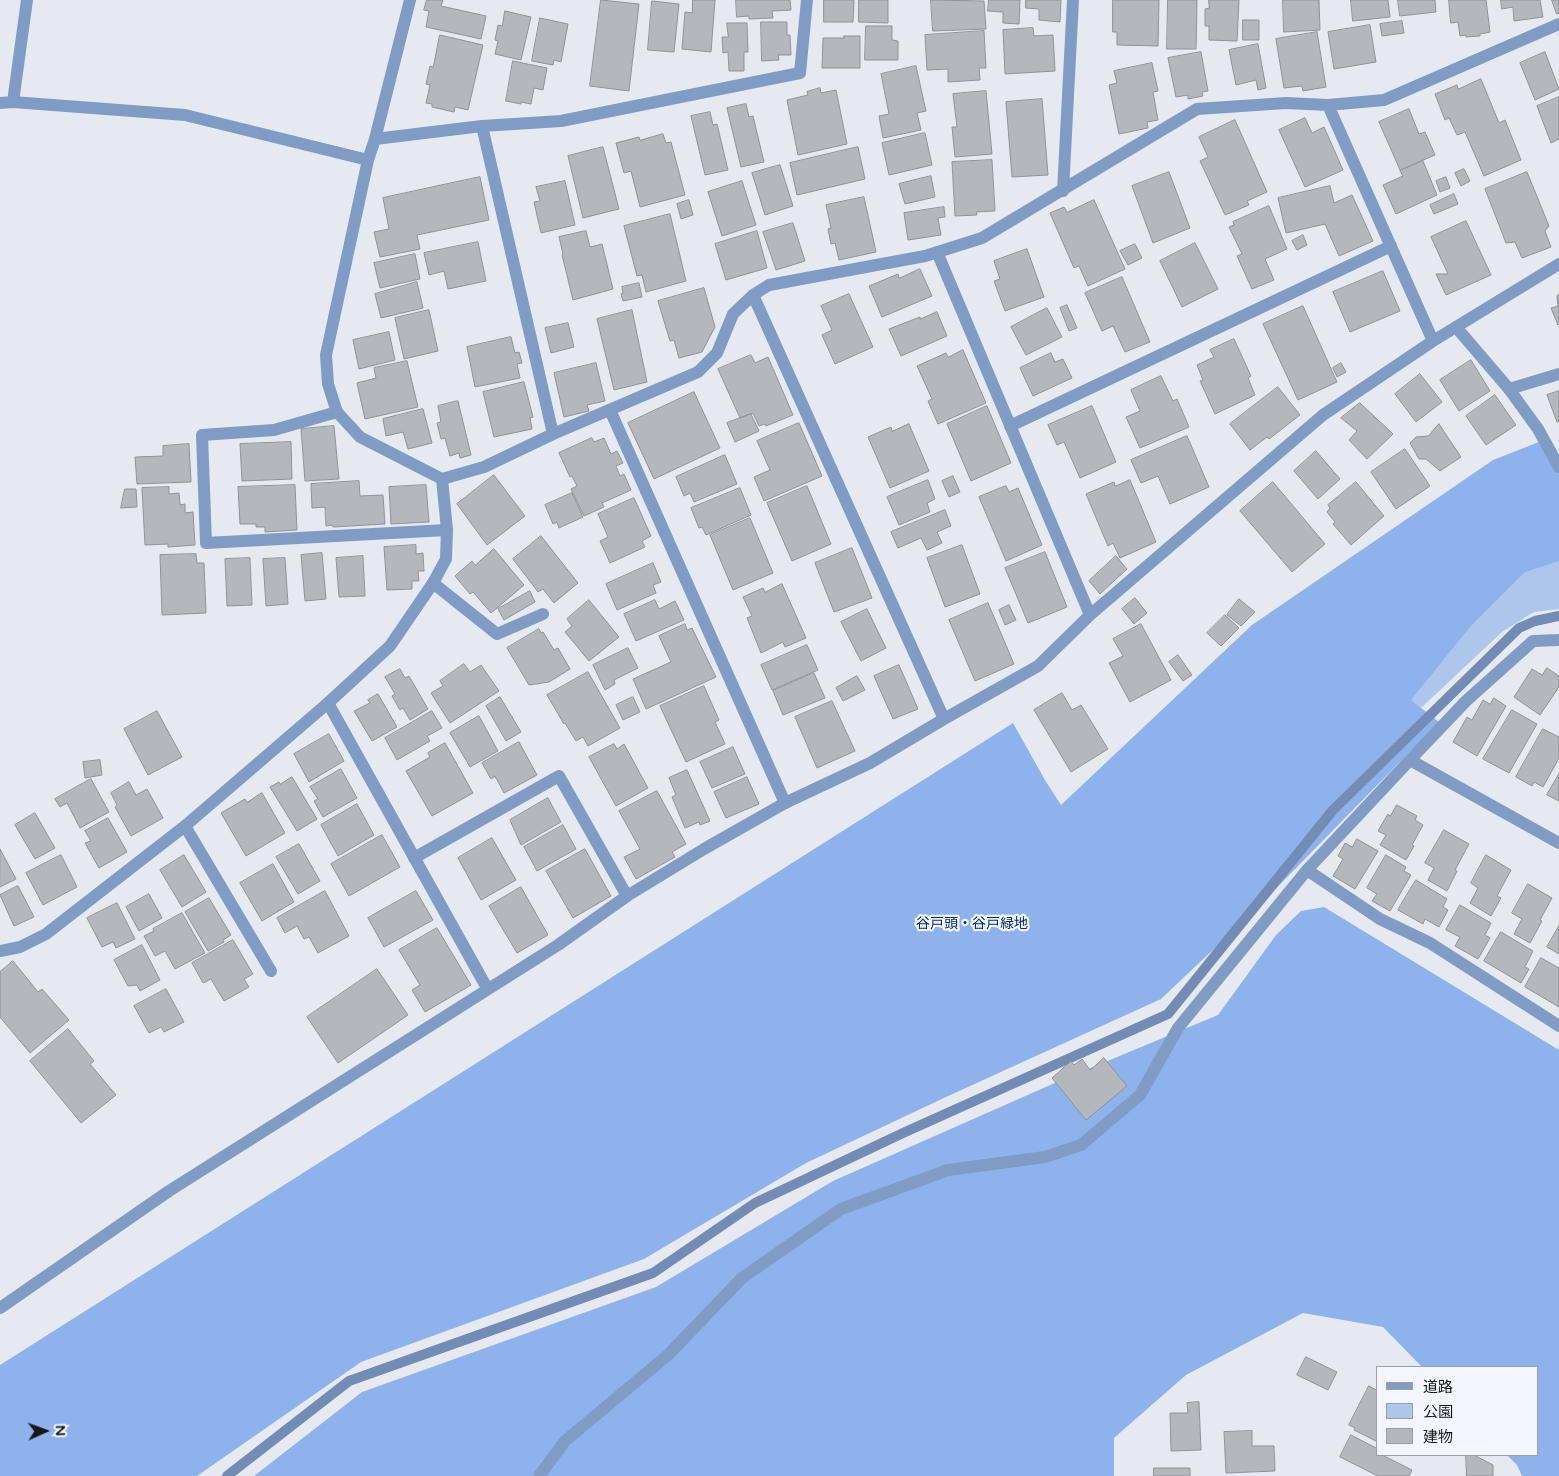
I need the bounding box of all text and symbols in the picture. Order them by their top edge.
park label: 谷戸頭・谷戸緑地 [916,916,1028,932]
legend [1376,1366,1539,1456]
text: 道路 [1423,1378,1453,1396]
text: 公園 [1423,1403,1453,1421]
north arrow [20,1406,70,1456]
text: N [52,1425,69,1436]
text: 建物 [1423,1428,1453,1446]

